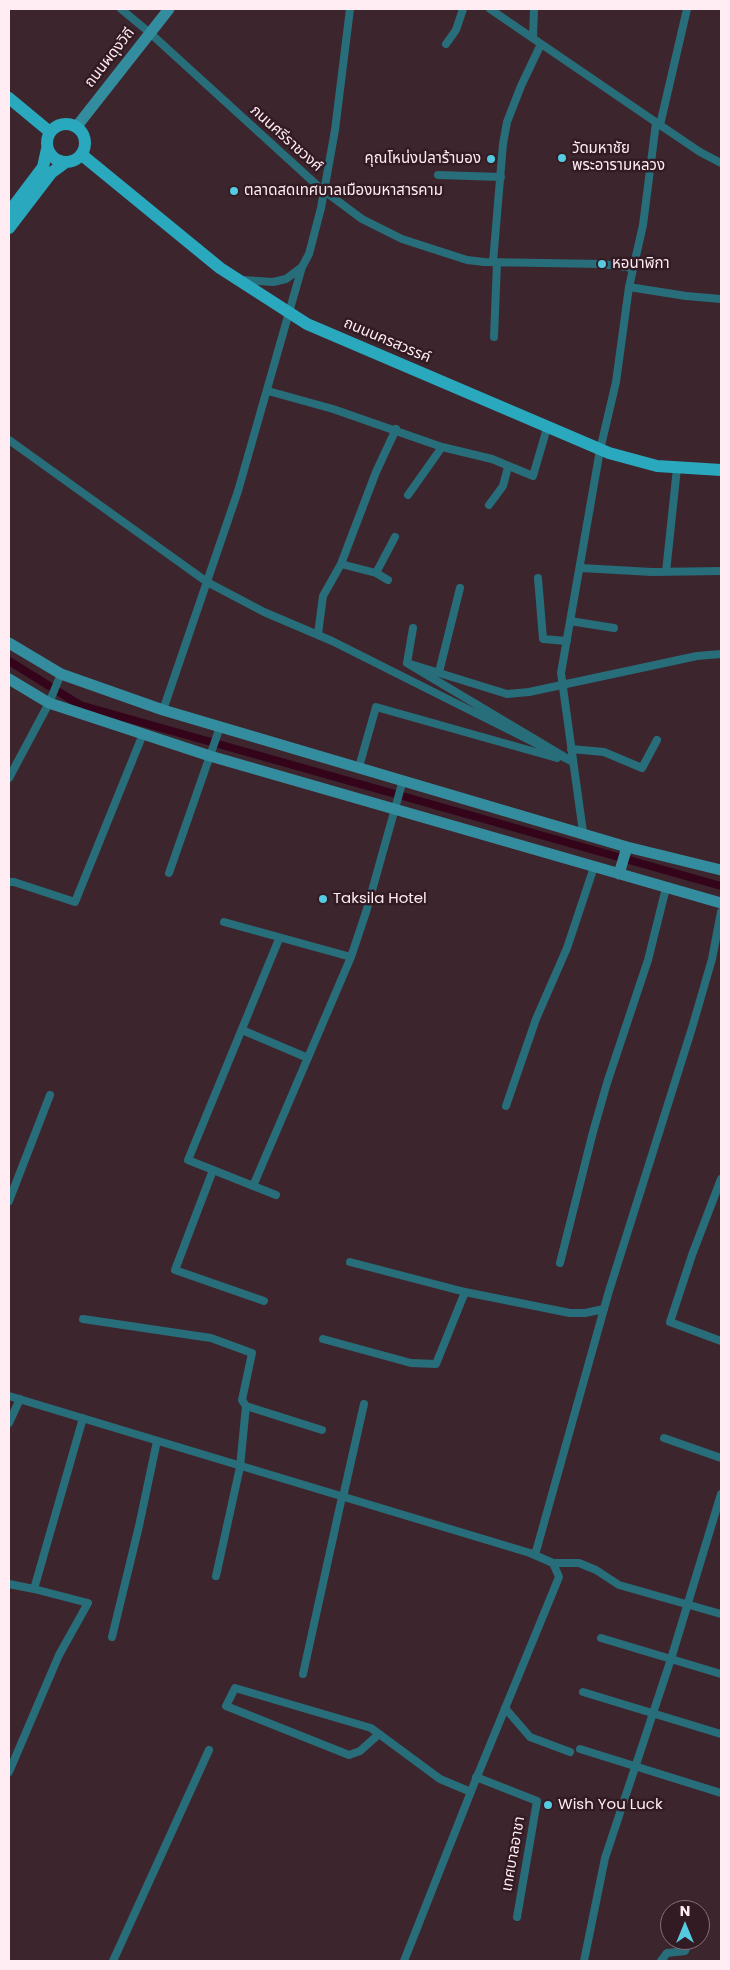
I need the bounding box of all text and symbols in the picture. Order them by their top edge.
street label: ถนนผดุงวิถี [81,25,139,91]
street label: ภนนศรีราชวงศ์ [246,102,326,176]
place label: วัดมหาชัย พระอารามหลวง [572,140,665,175]
place label: คุณโหน่งปลาร้าบอง [365,150,481,168]
marker: วัดมหาชัย พระอารามหลวง [556,152,568,164]
marker: คุณโหน่งปลาร้าบอง [485,153,497,165]
place label: ตลาดสดเทศบาลเมืองมหาสารคาม [244,182,443,200]
marker: ตลาดสดเทศบาลเมืองมหาสารคาม [228,185,240,197]
place label: หอนาฬิกา [612,255,670,273]
marker: หอนาฬิกา [596,258,608,270]
street label: ถนนนครสวรรค์ [341,315,433,367]
place label: Taksila Hotel [333,890,427,908]
marker: Taksila Hotel [317,893,329,905]
place label: Wish You Luck [558,1796,663,1814]
marker: Wish You Luck [542,1799,554,1811]
street label: เทศบาลอาชา [499,1815,529,1893]
north arrow [660,1900,710,1950]
text: N [680,1901,690,1921]

